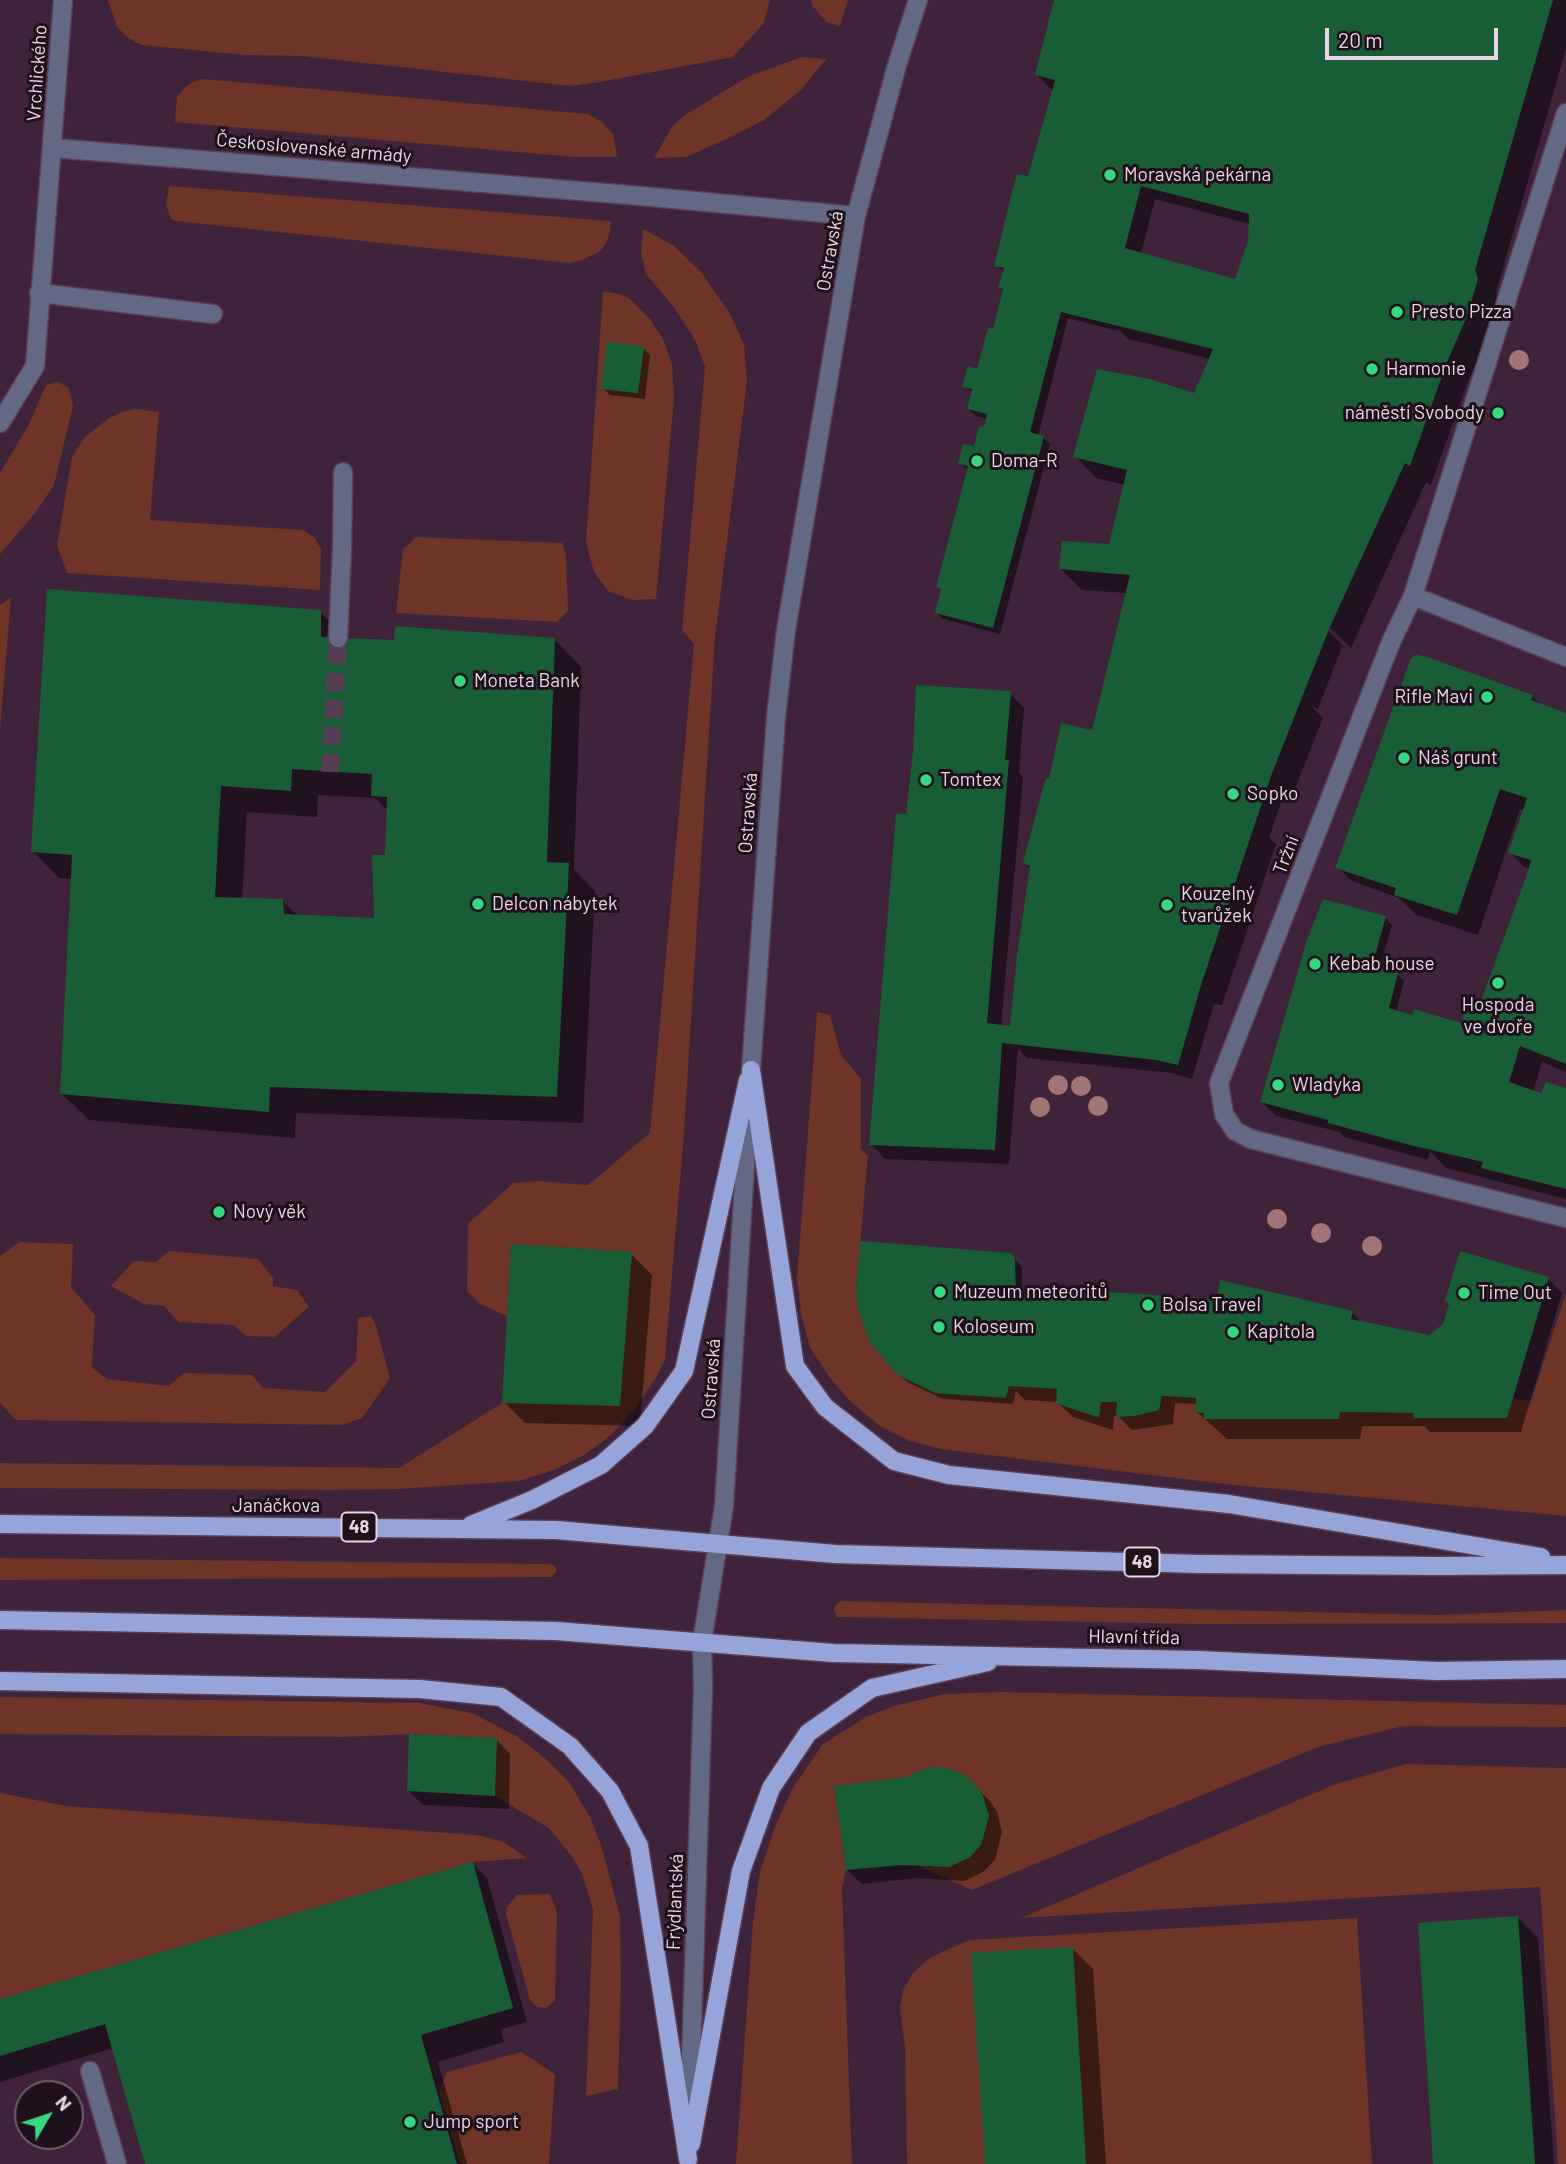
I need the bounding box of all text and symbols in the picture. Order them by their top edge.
scale bar [1328,14,1501,58]
street label: Vrchlického [22,24,52,122]
text: 20 m [1338,27,1383,52]
street label: Československé armády [215,128,413,168]
place label: Moravská pekárna [1124,164,1271,186]
marker: Moravská pekárna [1102,167,1118,183]
street label: Ostravská [812,209,848,293]
place label: Presto Pizza [1411,301,1512,323]
marker: Presto Pizza [1389,304,1405,320]
place label: Harmonie [1386,358,1466,380]
marker: Harmonie [1364,361,1380,377]
place label: náměstí Svobody [1345,402,1484,424]
marker: náměstí Svobody [1490,405,1506,421]
place label: Doma-R [991,450,1058,472]
marker: Doma-R [969,453,985,469]
place label: Moneta Bank [474,670,580,692]
marker: Moneta Bank [452,673,468,689]
place label: Rifle Mavi [1394,686,1473,708]
marker: Rifle Mavi [1479,689,1495,705]
place label: Náš grunt [1418,747,1498,769]
marker: Náš grunt [1396,750,1412,766]
place label: Tomtex [940,769,1001,791]
street label: Ostravská [734,772,762,854]
marker: Tomtex [918,772,934,788]
place label: Sopko [1247,783,1298,805]
marker: Sopko [1225,786,1241,802]
street label: Tržní [1268,832,1304,878]
place label: Kouzelný tvarůžek [1181,883,1255,927]
place label: Delcon nábytek [492,893,618,915]
marker: Delcon nábytek [470,896,486,912]
marker: Kouzelný tvarůžek [1159,897,1175,913]
place label: Kebab house [1329,953,1435,975]
marker: Kebab house [1307,956,1323,972]
marker: Hospoda ve dvoře [1490,975,1506,991]
place label: Hospoda ve dvoře [1462,994,1534,1038]
place label: Wladyka [1292,1074,1361,1096]
marker: Wladyka [1270,1077,1286,1093]
place label: Nový věk [233,1201,306,1223]
marker: Nový věk [211,1204,227,1220]
place label: Muzeum meteoritů [954,1281,1108,1303]
place label: Time Out [1478,1282,1552,1304]
marker: Muzeum meteoritů [932,1284,948,1300]
marker: Time Out [1456,1285,1472,1301]
place label: Bolsa Travel [1162,1294,1261,1316]
marker: Bolsa Travel [1140,1297,1156,1313]
place label: Koloseum [953,1316,1035,1338]
marker: Koloseum [931,1319,947,1335]
place label: Kapitola [1247,1321,1315,1343]
marker: Kapitola [1225,1324,1241,1340]
street label: Ostravská [697,1338,725,1420]
street label: Janáčkova [232,1495,320,1517]
road number: 48 [342,1512,376,1542]
road number: 48 [1124,1548,1160,1576]
street label: Hlavní třída [1088,1625,1180,1649]
street label: Frýdlantská [662,1854,688,1950]
north arrow [14,2080,84,2150]
text: N [51,2091,77,2115]
place label: Jump sport [424,2111,519,2133]
marker: Jump sport [402,2114,418,2130]

